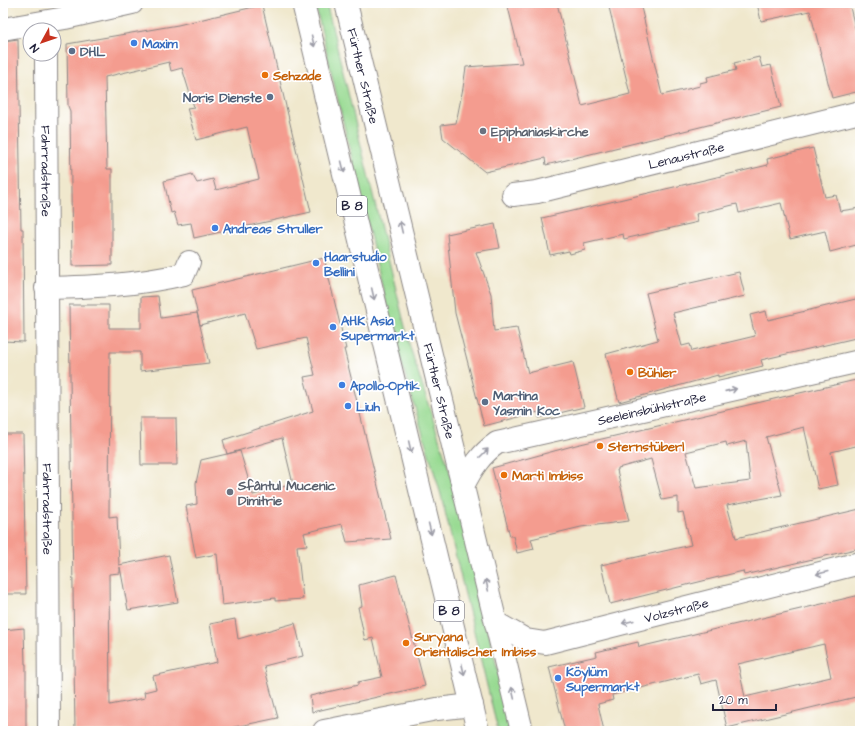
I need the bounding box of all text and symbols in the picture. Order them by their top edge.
north arrow [22,22,62,62]
street label: Fürther Straße [342,27,383,126]
one-way arrow [309,34,317,47]
place label: Maxim [142,35,178,53]
marker: Maxim [129,38,139,48]
text: N [27,41,43,56]
place label: DHL [80,43,106,61]
marker: DHL [67,46,77,56]
place label: Sehzade [272,67,322,85]
marker: Sehzade [260,70,270,80]
place label: Noris Dienste [183,89,262,107]
marker: Noris Dienste [265,92,275,102]
place label: Epiphaniaskirche [491,123,589,142]
street label: Fahrradstraße [36,125,55,217]
marker: Epiphaniaskirche [478,126,488,136]
street label: Lenaustraße [647,138,726,174]
one-way arrow [340,160,347,173]
road number: B 8 [337,196,367,216]
place label: Andreas Struller [223,220,324,238]
one-way arrow [396,220,404,233]
marker: Andreas Struller [210,223,220,233]
place label: Haarstudio Bellini [324,248,387,281]
marker: Haarstudio Bellini [311,258,321,268]
one-way arrow [370,287,378,300]
place label: AHK Asia Supermarkt [340,312,415,346]
marker: AHK Asia Supermarkt [328,322,338,332]
street label: Fürther Straße [419,341,459,441]
place label: Bühler [638,364,677,382]
marker: Bühler [625,367,635,377]
place label: Apollo-Optik [350,377,420,396]
marker: Apollo-Optik [337,380,347,390]
one-way arrow [724,386,737,394]
place label: Martina Yasmin Koc [493,387,561,420]
street label: Seeleinsbühlstraße [596,388,708,430]
marker: Martina Yasmin Koc [480,397,490,407]
place label: Liuh [356,398,381,416]
marker: Liuh [343,401,353,411]
place label: Sternstüberl [607,438,684,456]
one-way arrow [407,441,415,454]
marker: Sternstüberl [595,441,605,451]
one-way arrow [480,448,489,458]
street label: Fahrradstraße [38,463,56,555]
place label: Marti Imbiss [512,467,584,485]
marker: Marti Imbiss [499,470,509,480]
place label: Sfântul Mucenic Dimitrie [237,477,336,510]
marker: Sfântul Mucenic Dimitrie [225,487,235,497]
one-way arrow [426,522,434,535]
one-way arrow [816,569,829,577]
one-way arrow [483,579,491,592]
street label: Volzstraße [642,594,710,627]
road number: B 8 [434,601,464,621]
one-way arrow [622,619,635,626]
place label: Suryana Orientalischer Imbiss [413,628,537,661]
marker: Suryana Orientalischer Imbiss [401,638,411,648]
one-way arrow [460,662,468,675]
place label: Köylüm Supermarkt [565,663,640,697]
marker: Köylüm Supermarkt [553,673,563,683]
scale bar [713,686,776,712]
one-way arrow [509,687,517,700]
text: 20 m [719,692,748,709]

